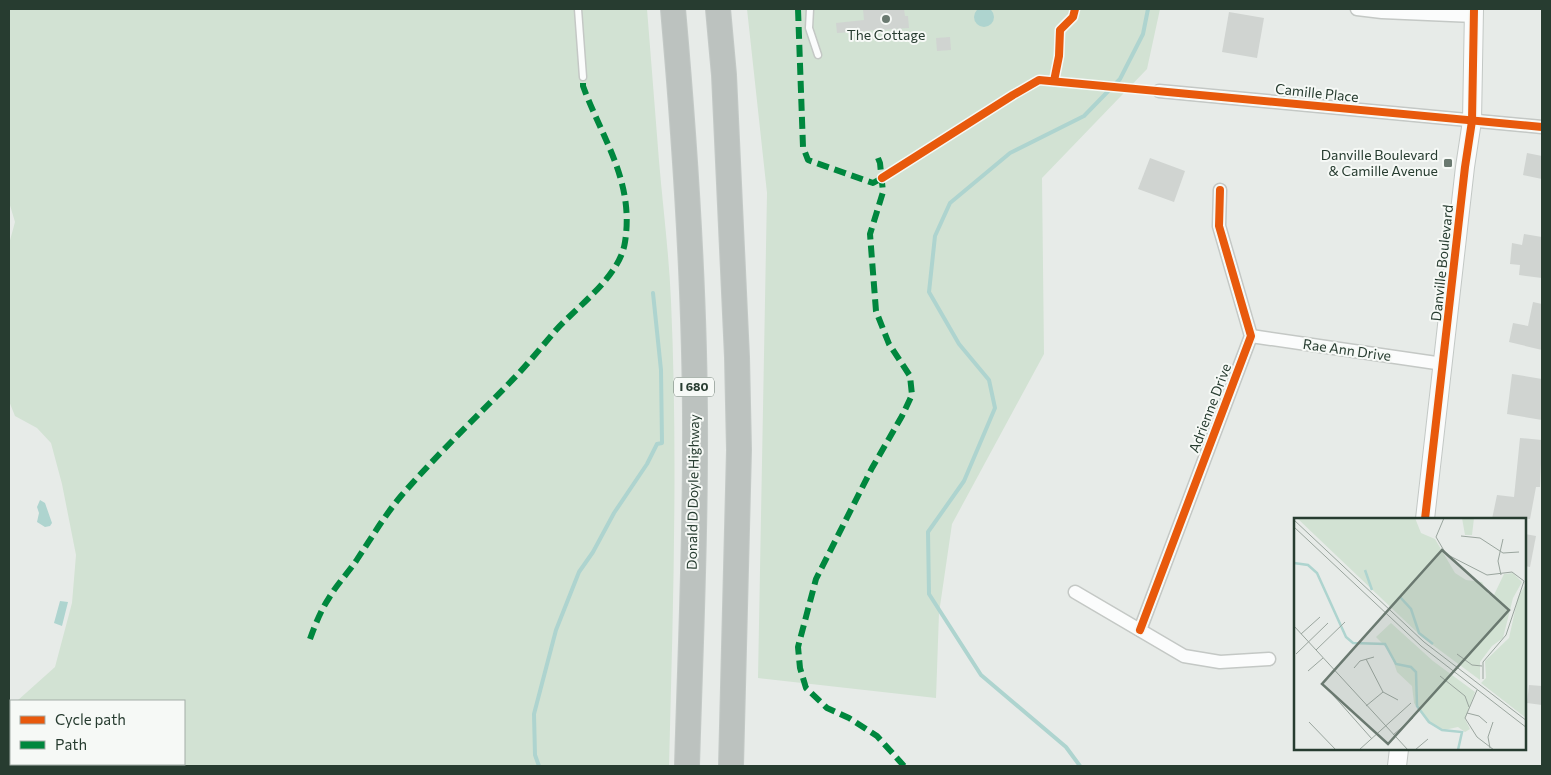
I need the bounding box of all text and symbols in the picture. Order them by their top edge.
marker: The Cottage [880,13,892,25]
place label: The Cottage [847,26,925,43]
street label: Camille Place [1274,80,1360,105]
place label: Danville Boulevard & Camille Avenue [1321,146,1438,179]
marker: Danville Boulevard & Camille Avenue [1442,157,1454,169]
street label: Danville Boulevard [1427,204,1456,322]
street label: Rae Ann Drive [1302,335,1392,364]
street label: Adrienne Drive [1185,361,1234,455]
road number: I 680 [674,378,714,397]
street label: Donald D Doyle Highway [683,414,702,570]
inset map [1294,518,1526,750]
legend [10,700,185,765]
text: Cycle path [55,710,126,728]
text: Path [55,735,87,753]

